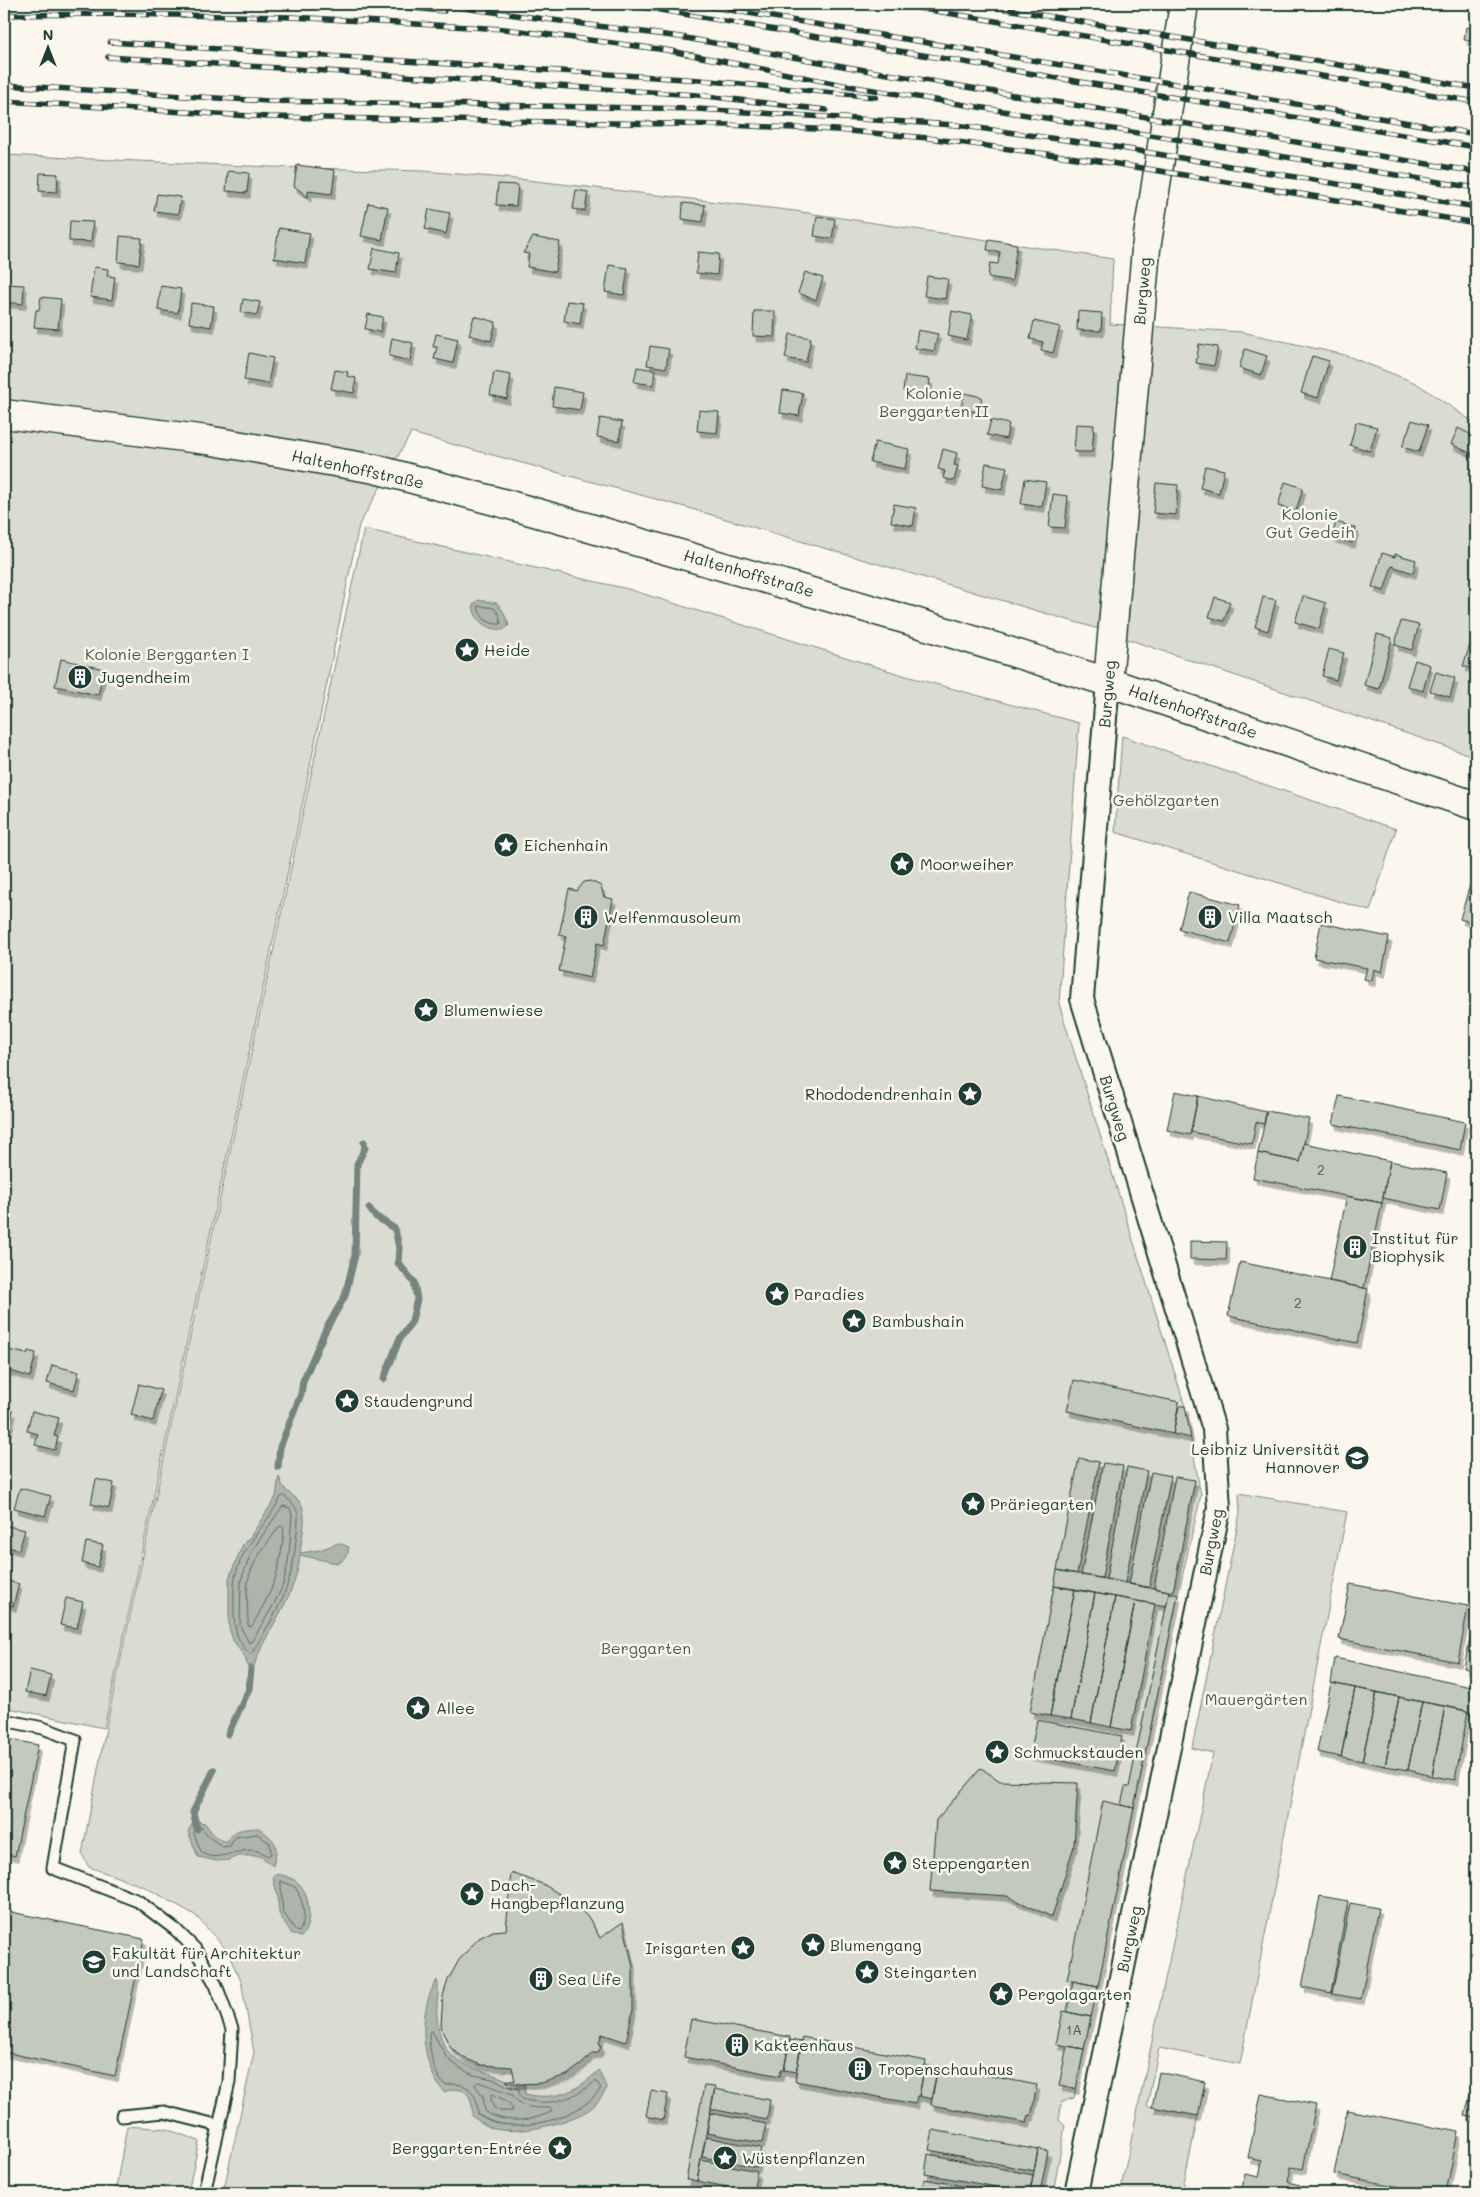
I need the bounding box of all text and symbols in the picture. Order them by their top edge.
north arrow [22,22,72,72]
text: N [43,25,53,44]
street label: Burgweg [1128,256,1155,326]
park label: Kolonie Berggarten II [879,382,989,421]
street label: Haltenhoffstraße [290,444,426,493]
park label: Kolonie Gut Gedeih [1266,503,1354,542]
street label: Haltenhoffstraße [681,544,817,601]
place icon: Heide [454,637,480,663]
place label: Heide [484,639,530,660]
park label: Kolonie Berggarten I [85,643,249,664]
street label: Burgweg [1093,659,1120,729]
building icon: Jugendheim [67,664,93,690]
place label: Jugendheim [98,666,190,687]
street label: Haltenhoffstraße [1126,679,1260,742]
park label: Gehölzgarten [1113,789,1219,810]
place icon: Eichenhain [493,832,519,858]
place label: Eichenhain [524,834,608,855]
place icon: Moorweiher [889,851,915,877]
place label: Moorweiher [920,853,1014,874]
building icon: Welfenmausoleum [573,904,599,930]
building icon: Villa Maatsch [1197,904,1223,930]
place label: Welfenmausoleum [604,906,741,927]
place label: Villa Maatsch [1228,906,1332,927]
place icon: Blumenwiese [413,997,439,1023]
place label: Blumenwiese [444,999,543,1020]
street label: Burgweg [1096,1072,1135,1143]
place icon: Rhododendrenhain [957,1081,983,1107]
place label: Rhododendrenhain [805,1083,952,1104]
house number: 2 [1317,1160,1325,1179]
place label: Institut für Biophysik [1372,1227,1459,1266]
building icon: Institut für Biophysik [1342,1234,1368,1260]
place icon: Paradies [764,1281,790,1307]
place label: Paradies [794,1283,864,1304]
house number: 2 [1294,1293,1302,1312]
place icon: Bambushain [841,1308,867,1334]
place label: Bambushain [872,1310,964,1331]
place icon: Staudengrund [334,1388,360,1414]
place label: Staudengrund [364,1390,473,1411]
place label: Leibniz Universität Hannover [1191,1438,1340,1477]
school or university icon: Leibniz Universität Hannover [1344,1445,1370,1471]
place icon: Präriegarten [960,1491,986,1517]
place label: Präriegarten [990,1493,1094,1514]
street label: Burgweg [1194,1507,1227,1577]
park label: Berggarten [601,1637,691,1658]
park label: Mauergärten [1205,1688,1307,1709]
place icon: Allee [405,1695,431,1721]
place label: Allee [436,1697,475,1718]
place icon: Schmuckstauden [984,1739,1010,1765]
place label: Schmuckstauden [1014,1741,1143,1762]
place icon: Steppengarten [882,1850,908,1876]
place label: Steppengarten [912,1852,1030,1873]
place label: Dach- Hangbepflanzung [490,1874,624,1913]
place icon: Dach- Hangbepflanzung [459,1881,485,1907]
street label: Burgweg [1111,1904,1146,1974]
place icon: Blumengang [800,1932,826,1958]
place label: Blumengang [830,1934,922,1955]
place icon: Irisgarten [730,1935,756,1961]
place label: Irisgarten [645,1937,726,1958]
place label: Fakultät für Architektur und Landschaft [112,1942,301,1981]
school or university icon: Fakultät für Architektur und Landschaft [81,1949,107,1975]
place icon: Steingarten [854,1959,880,1985]
place label: Steingarten [884,1961,977,1982]
building icon: Sea Life [528,1966,554,1992]
place label: Sea Life [558,1968,621,1989]
place icon: Pergolagarten [988,1981,1014,2007]
place label: Pergolagarten [1018,1983,1132,2004]
house number: 1A [1066,2020,1082,2039]
building icon: Kakteenhaus [724,2032,750,2058]
place label: Kakteenhaus [754,2034,853,2055]
building icon: Tropenschauhaus [847,2056,873,2082]
place label: Tropenschauhaus [878,2058,1014,2079]
place icon: Berggarten-Entrée [547,2135,573,2161]
place label: Berggarten-Entrée [392,2137,542,2158]
place icon: Wüstenpflanzen [712,2145,738,2171]
place label: Wüstenpflanzen [742,2147,865,2168]

